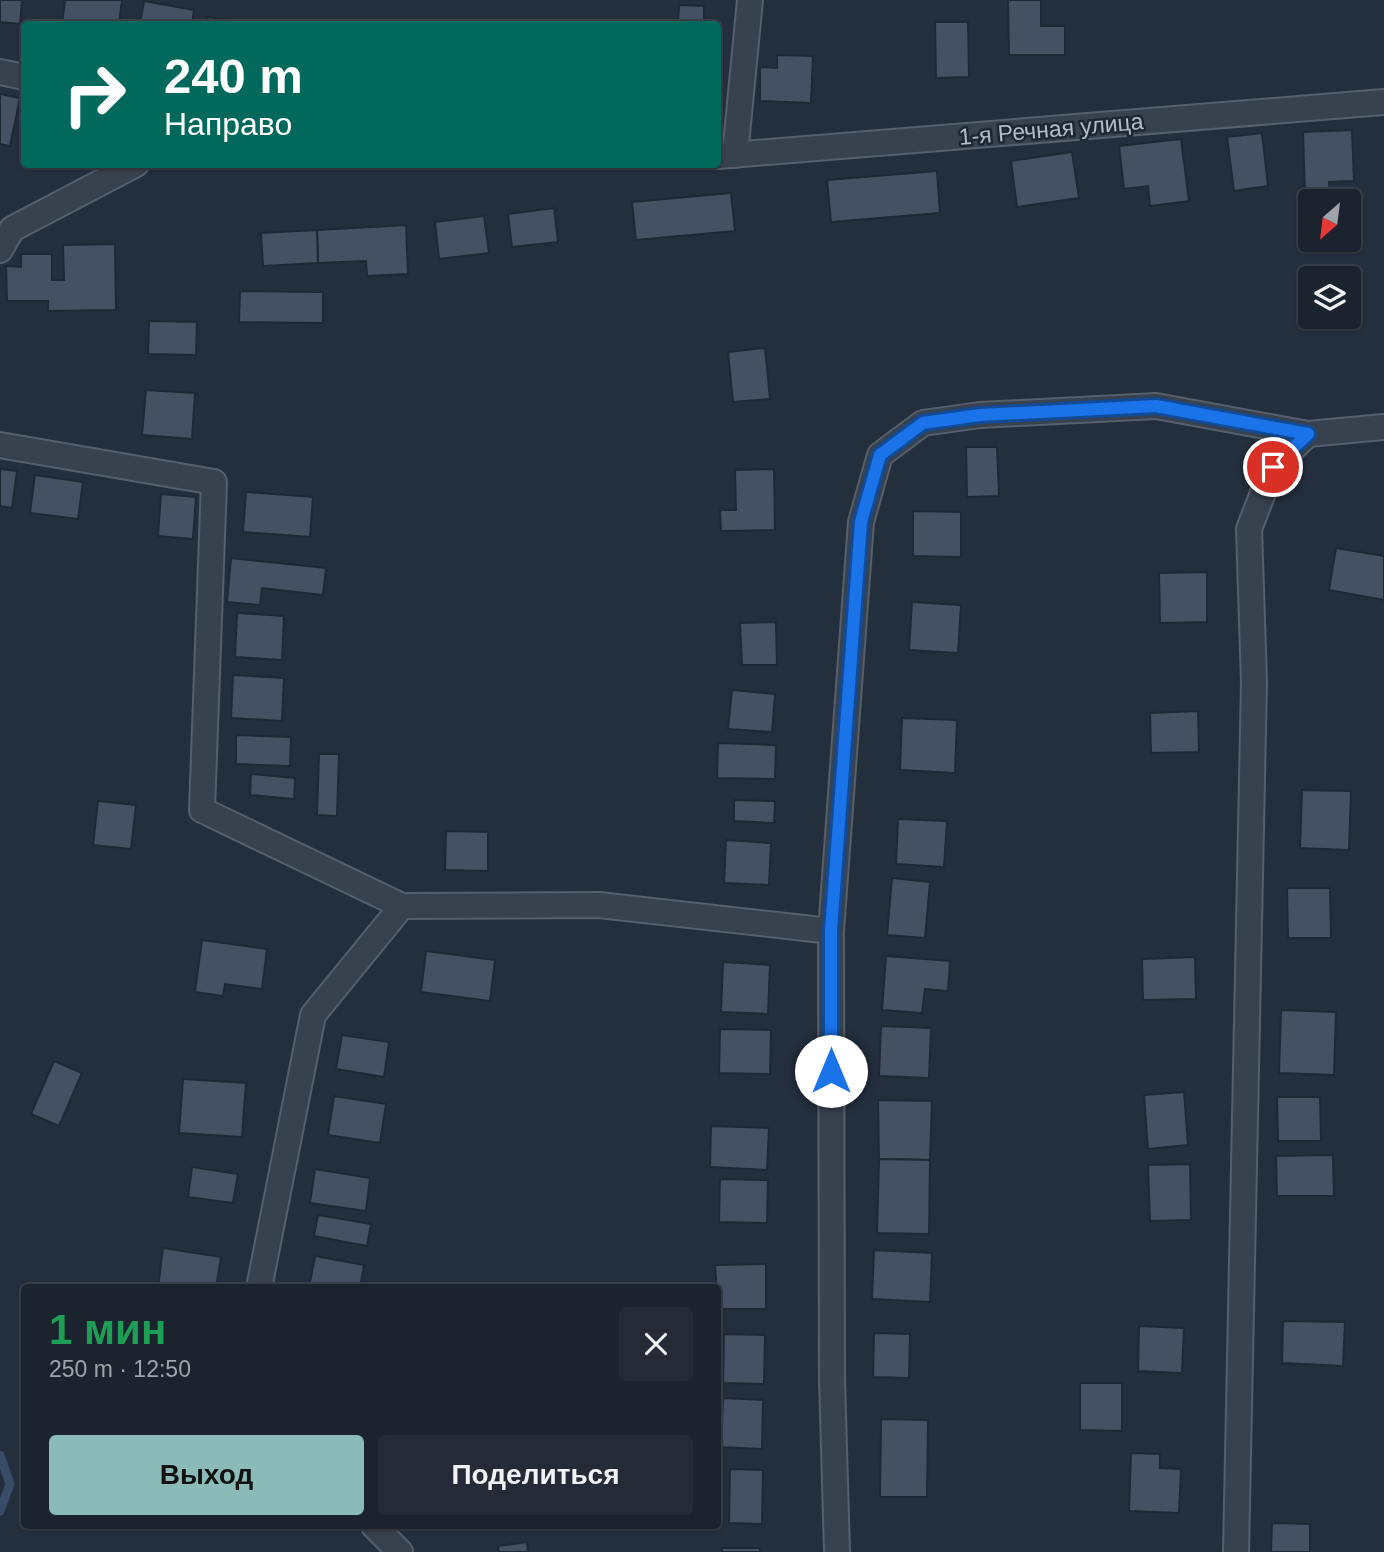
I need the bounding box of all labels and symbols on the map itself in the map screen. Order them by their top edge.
street label: 1-я Речная улица [958,108,1145,150]
north arrow [1298,189,1362,252]
pin [1243,437,1303,497]
position arrow [794,1034,868,1108]

